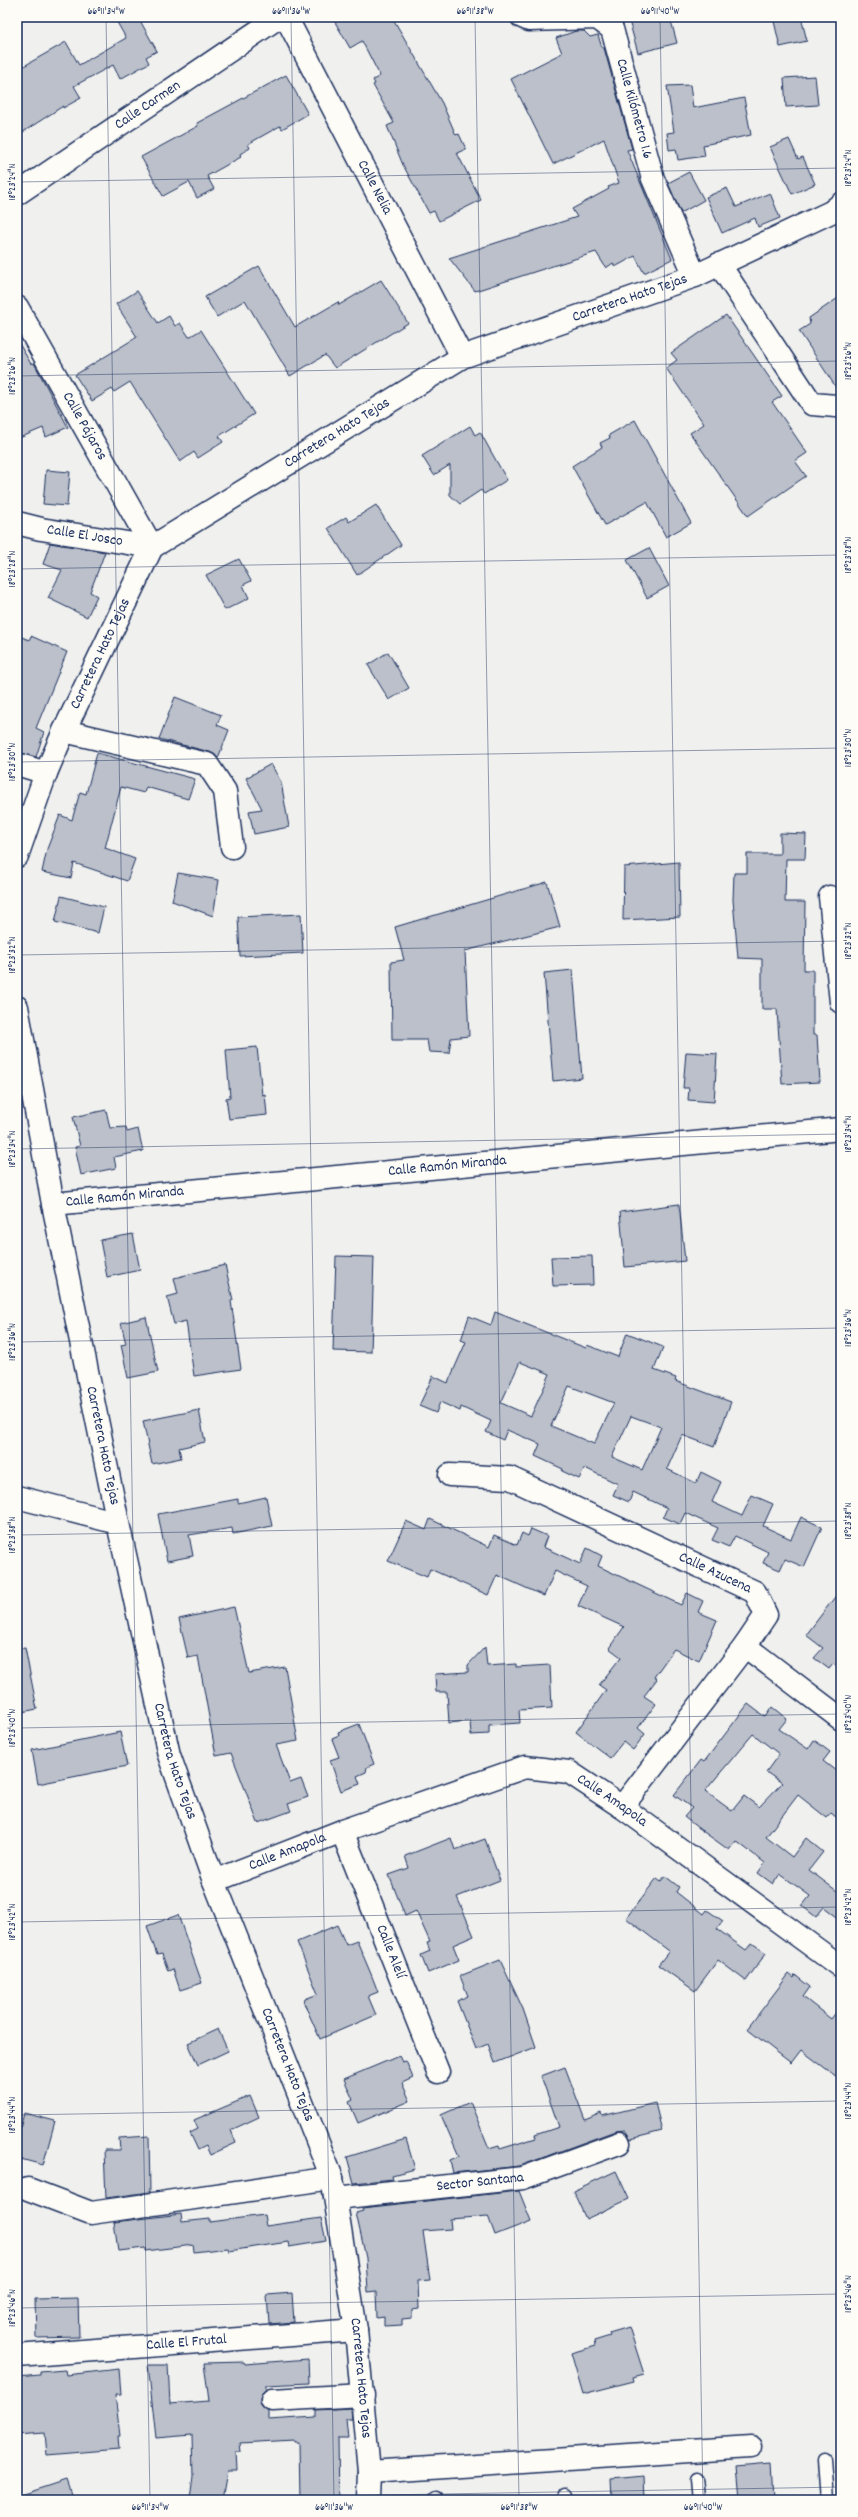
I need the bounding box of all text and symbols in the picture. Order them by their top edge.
text: 66°11'34"W [87,5,125,19]
text: 66°11'36"W [272,5,310,19]
text: 66°11'38"W [456,5,494,19]
text: 66°11'40"W [641,5,679,19]
street label: Calle Kilómetro 1.6 [610,56,658,161]
street label: Calle Carmen [110,75,185,136]
text: 18°23'24"N [842,149,856,187]
street label: Calle Nelia [351,156,398,220]
text: 18°23'24"N [6,163,20,201]
street label: Carretera Hato Tejas [569,268,691,329]
text: 18°23'26"N [842,342,856,380]
text: 18°23'26"N [6,357,20,395]
street label: Calle Pájaros [56,388,112,465]
street label: Carretera Hato Tejas [280,392,395,474]
street label: Calle El Josco [45,519,125,553]
text: 18°23'28"N [842,536,856,574]
text: 18°23'28"N [6,550,20,588]
street label: Carretera Hato Tejas [65,595,137,713]
text: 18°23'30"N [842,729,856,767]
text: 18°23'30"N [6,743,20,781]
text: 18°23'32"N [842,922,856,960]
text: 18°23'32"N [6,936,20,974]
text: 18°23'34"N [842,1115,856,1153]
text: 18°23'34"N [6,1130,20,1168]
street label: Calle Ramón Miranda [387,1150,508,1183]
street label: Calle Ramón Miranda [65,1181,186,1214]
text: 18°23'36"N [842,1309,856,1347]
text: 18°23'36"N [6,1323,20,1361]
street label: Carretera Hato Tejas [79,1384,125,1507]
text: 18°23'38"N [842,1502,856,1540]
text: 18°23'38"N [6,1516,20,1554]
street label: Calle Azucena [675,1547,756,1600]
text: 18°23'40"N [842,1695,856,1733]
street label: Carretera Hato Tejas [147,1701,202,1823]
text: 18°23'40"N [6,1709,20,1747]
street label: Calle Amapola [572,1769,652,1833]
street label: Calle Amapola [246,1827,330,1877]
text: 18°23'42"N [842,1888,856,1926]
text: 18°23'42"N [6,1903,20,1941]
street label: Calle Alelí [369,1921,411,1983]
street label: Carretera Hato Tejas [255,2005,320,2125]
text: 18°23'44"N [842,2082,856,2120]
text: 18°23'44"N [6,2096,20,2134]
street label: Sector Santana [435,2167,526,2198]
text: 18°23'46"N [842,2275,856,2313]
text: 18°23'46"N [6,2289,20,2327]
street label: Carretera Hato Tejas [343,2316,377,2439]
street label: Calle El Frutal [146,2329,228,2357]
text: 66°11'34"W [131,2501,169,2515]
text: 66°11'36"W [315,2501,353,2515]
text: 66°11'38"W [500,2501,538,2515]
text: 66°11'40"W [684,2501,722,2515]

